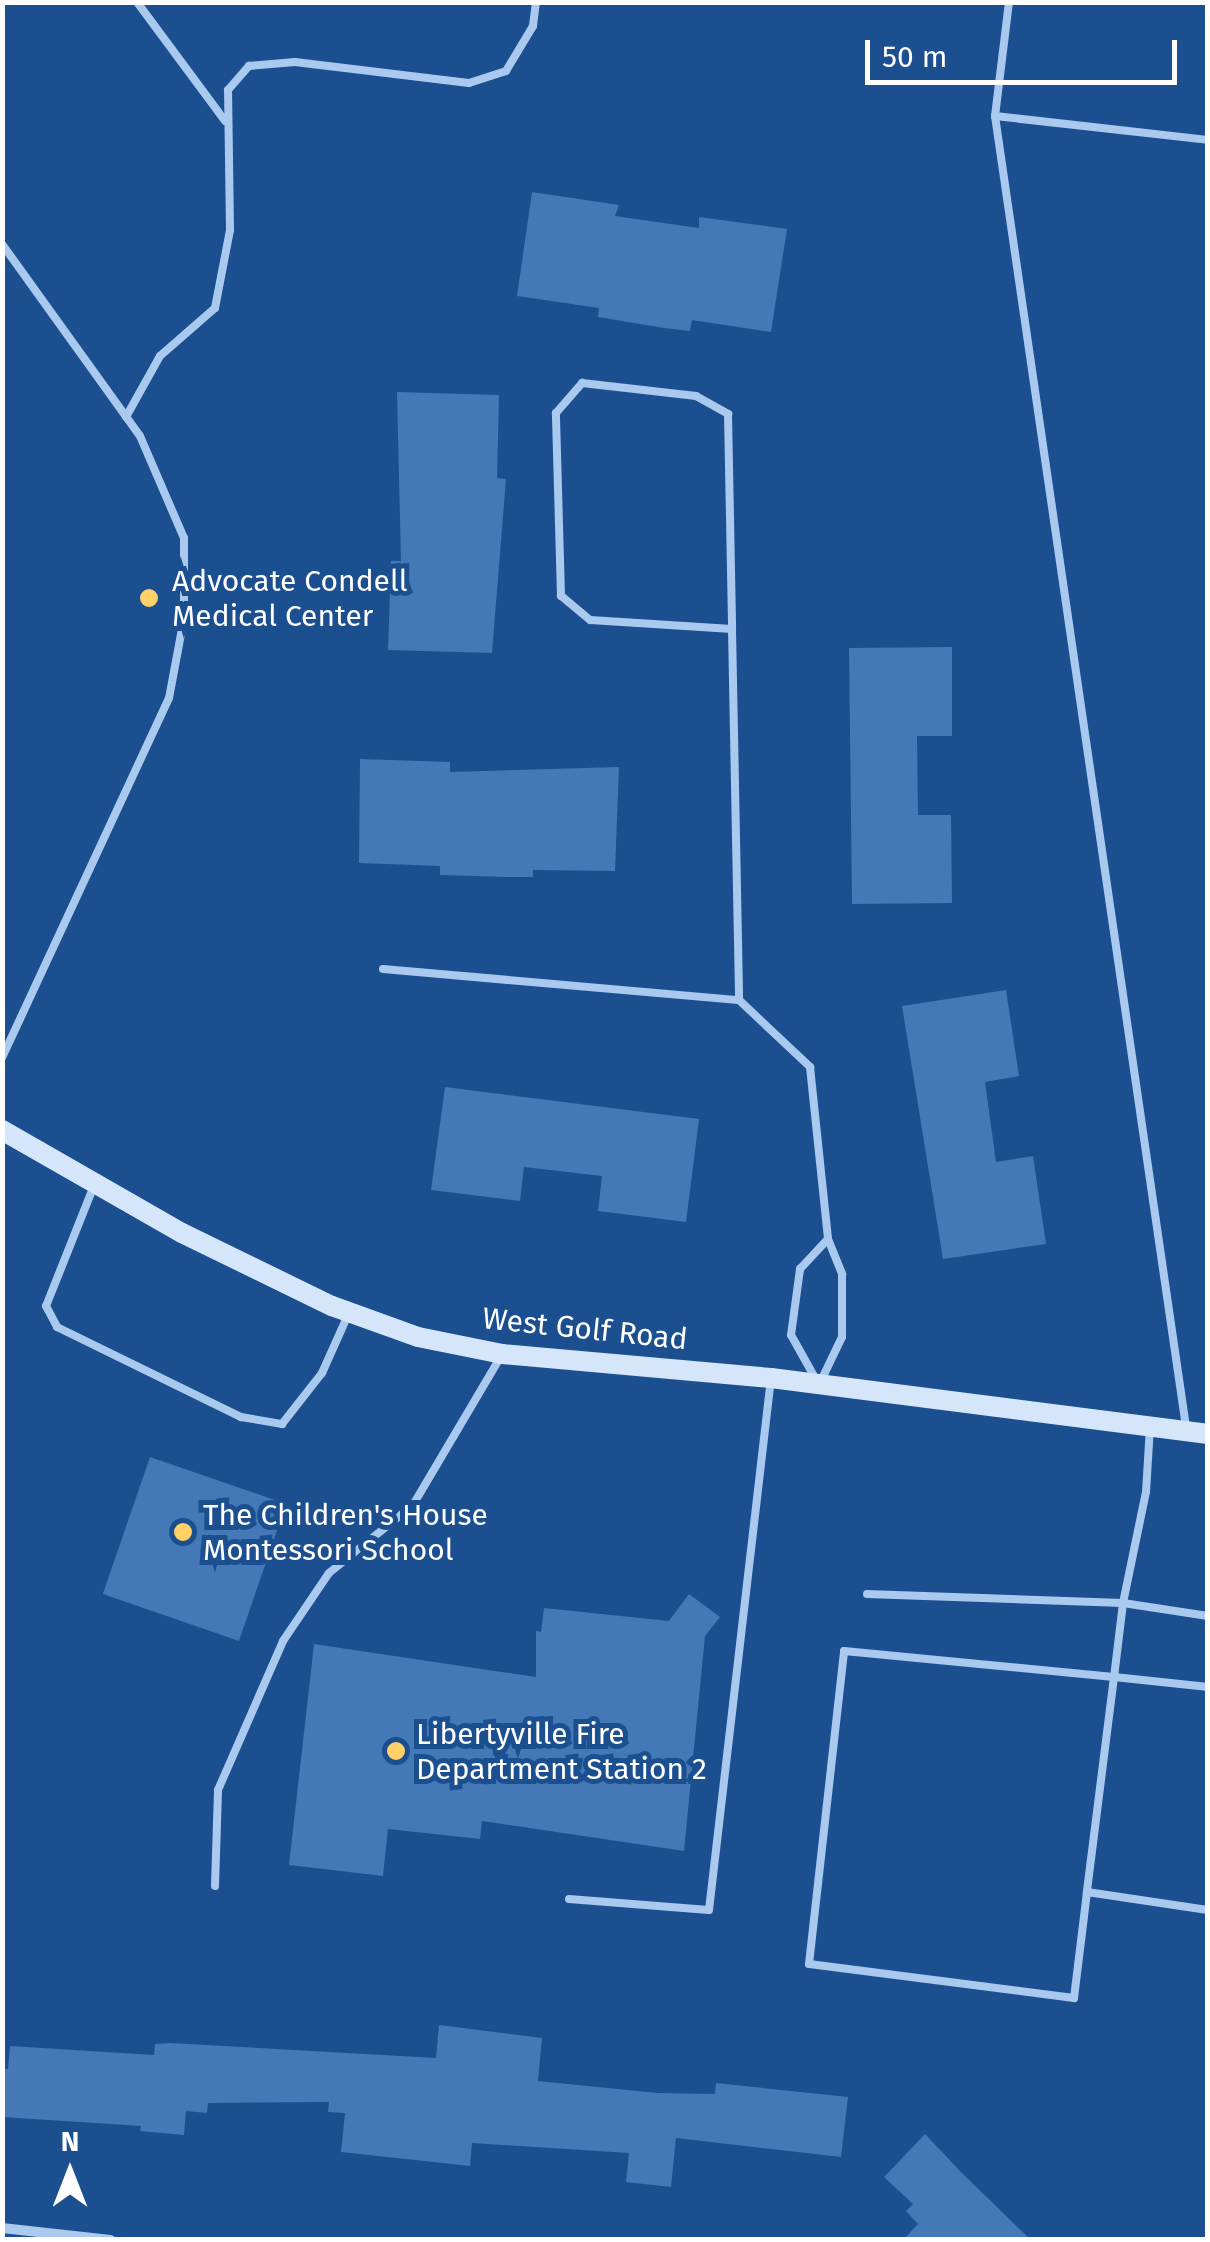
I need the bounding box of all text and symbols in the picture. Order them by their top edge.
scale bar [870,20,1182,82]
text: 50 m [882,39,947,75]
place label: Advocate Condell Medical Center [172,563,407,634]
marker: Advocate Condell Medical Center [136,585,162,611]
street label: West Golf Road [481,1300,689,1358]
place label: The Children's House Montessori School [203,1497,488,1568]
marker: The Children's House Montessori School [172,1521,194,1543]
place label: Libertyville Fire Department Station 2 [416,1716,707,1786]
marker: Libertyville Fire Department Station 2 [385,1740,407,1762]
north arrow [20,2122,120,2222]
text: N [61,2125,79,2158]

